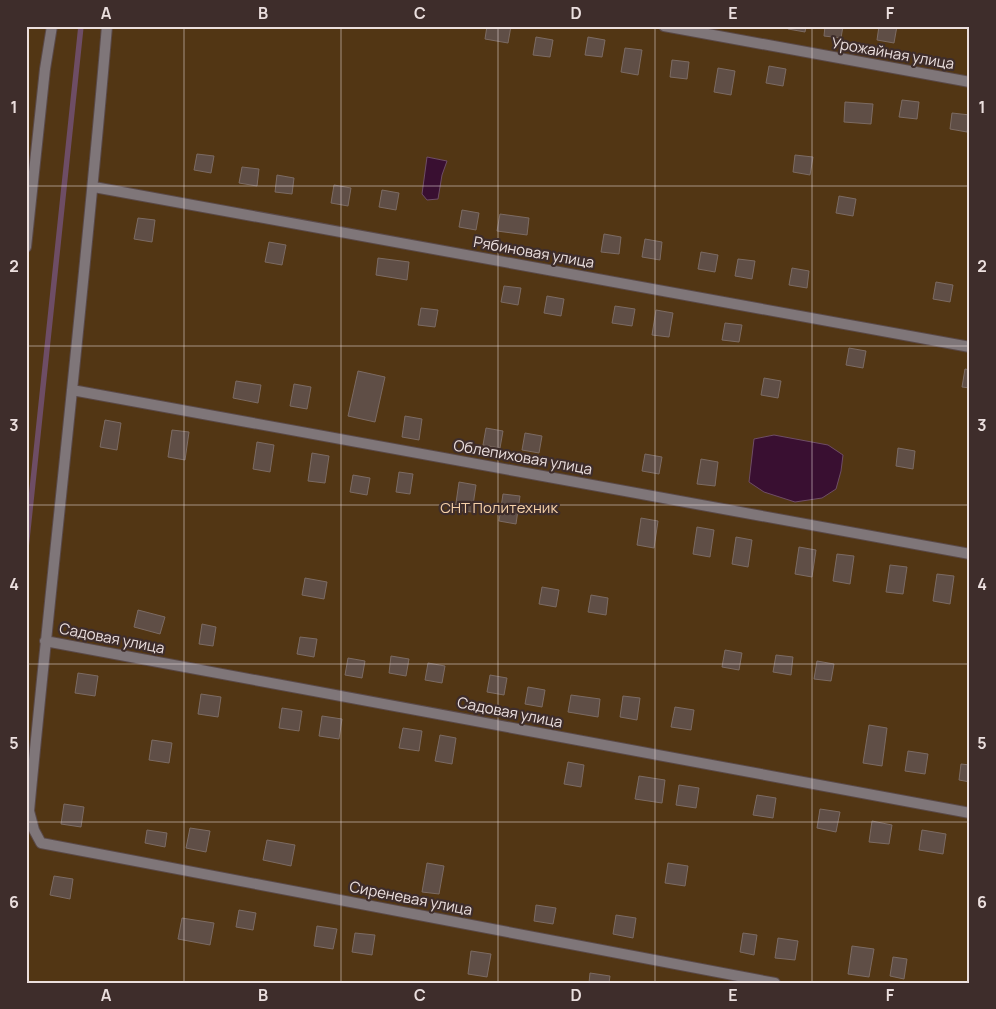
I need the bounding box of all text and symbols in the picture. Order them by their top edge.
text: A [101,2,112,24]
text: B [258,2,268,24]
text: C [414,2,426,24]
text: D [570,2,582,24]
text: E [728,2,738,24]
text: F [886,2,895,24]
street label: Урожайная улица [830,32,956,74]
text: 1 [10,96,18,118]
text: 1 [978,96,986,118]
street label: Рябиновая улица [472,231,596,273]
text: 2 [9,255,19,277]
text: 2 [977,255,987,277]
text: 3 [9,414,19,436]
text: 3 [977,414,987,436]
street label: Облепиховая улица [452,434,594,480]
park label: СНТ Политехник [440,497,558,518]
text: 4 [9,573,19,595]
text: 4 [977,573,987,595]
street label: Садовая улица [58,617,166,659]
street label: Садовая улица [456,691,564,733]
text: 5 [9,732,19,754]
text: 5 [977,732,987,754]
street label: Сиреневая улица [348,876,474,920]
text: 6 [9,891,19,913]
text: 6 [977,891,987,913]
text: A [101,984,112,1006]
text: B [258,984,268,1006]
text: C [414,984,426,1006]
text: D [570,984,582,1006]
text: E [728,984,738,1006]
text: F [886,984,895,1006]

